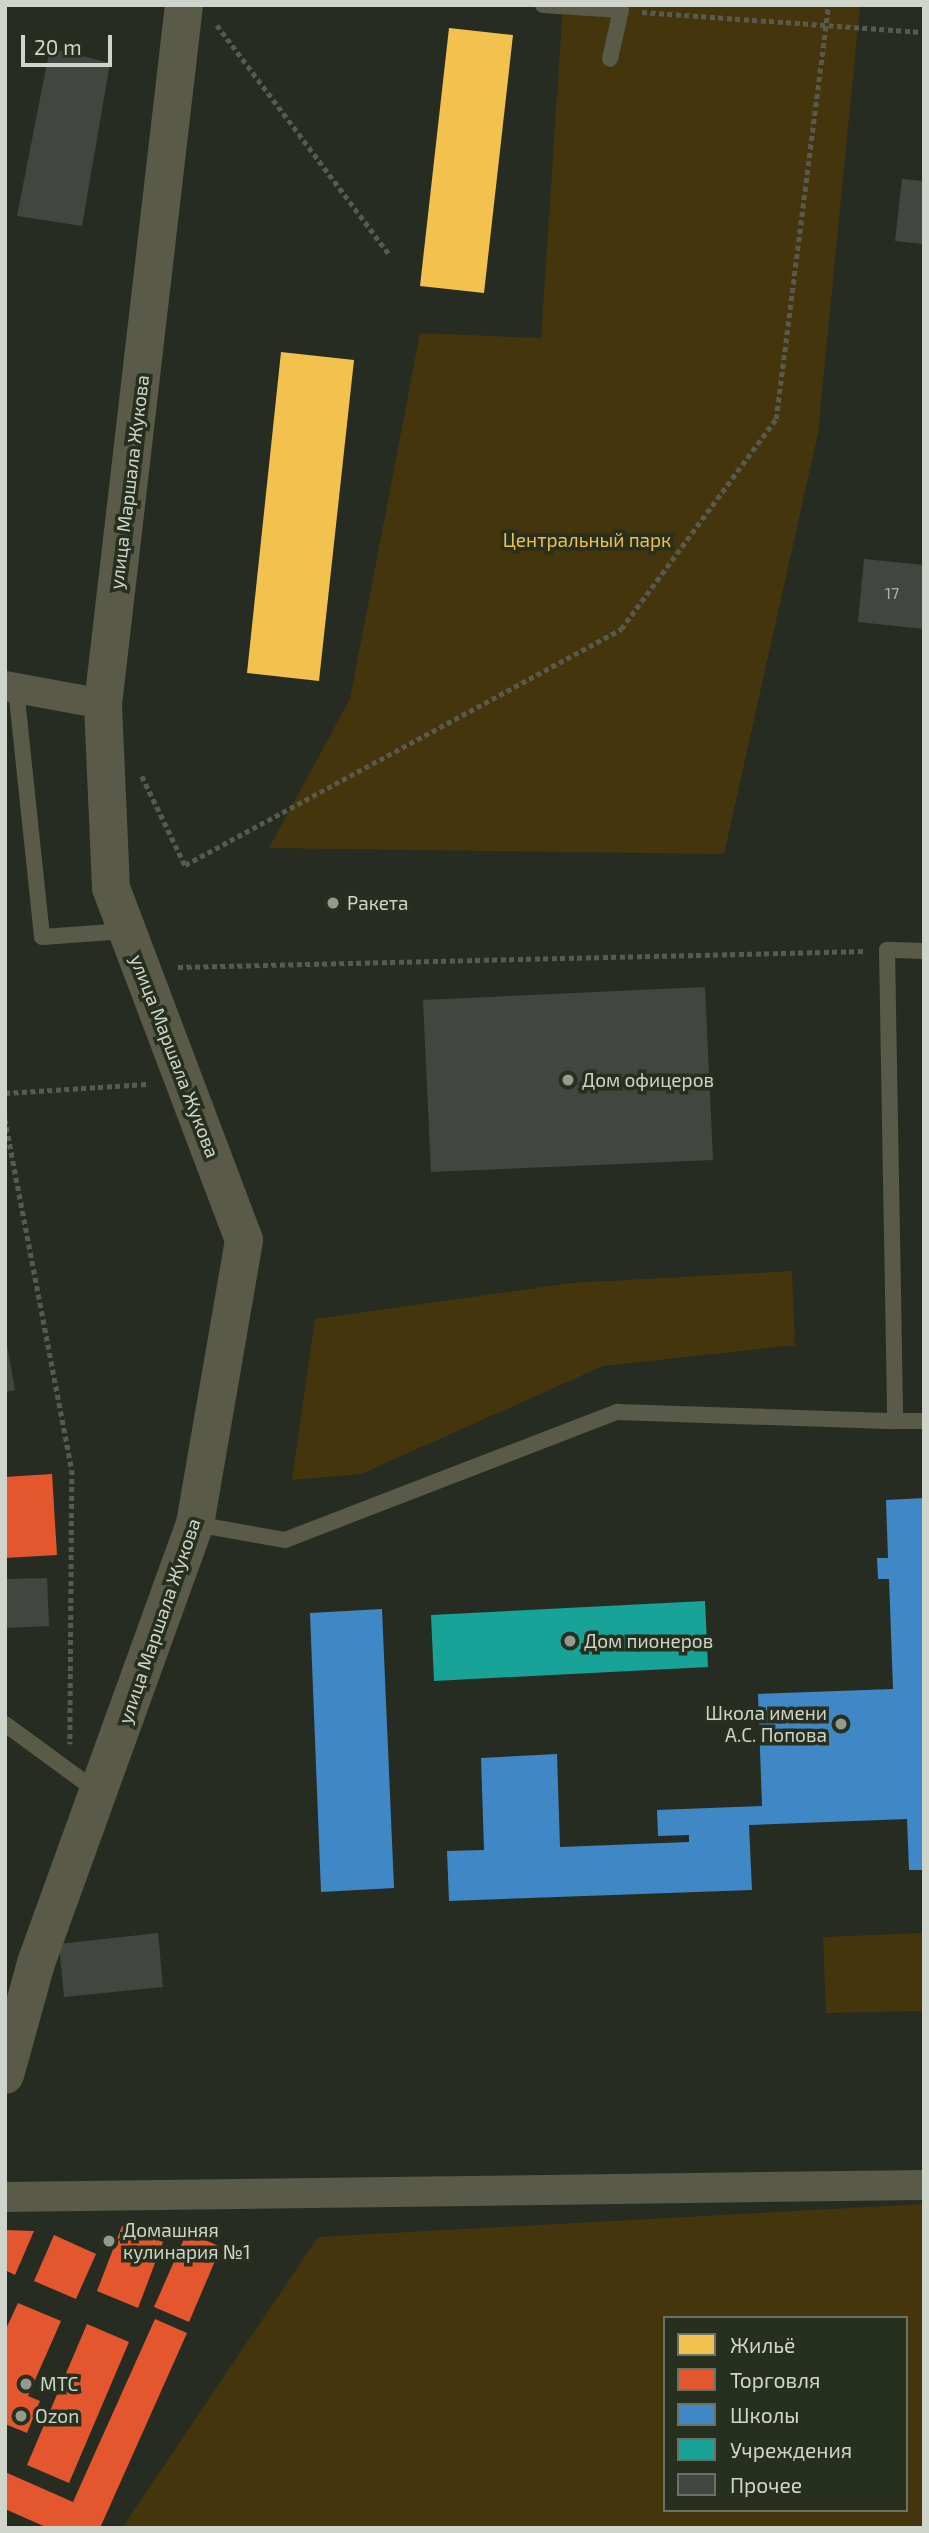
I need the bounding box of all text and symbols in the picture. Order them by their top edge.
scale bar [24,21,116,65]
text: 20 m [34,34,82,59]
street label: улица Маршала Жукова [105,374,153,590]
park label: Центральный парк [503,529,671,551]
house number: 17 [885,583,899,603]
place label: Ракета [347,892,408,914]
marker: Ракета [325,895,341,911]
street label: улица Маршала Жукова [126,951,224,1161]
place label: Дом офицеров [582,1069,714,1091]
marker: Дом офицеров [560,1072,576,1088]
street label: улица Маршала Жукова [113,1515,205,1727]
place label: Дом пионеров [584,1630,713,1652]
marker: Дом пионеров [562,1633,578,1649]
place label: Школа имени А.С. Попова [705,1702,827,1746]
marker: Школа имени А.С. Попова [833,1716,849,1732]
place label: Домашняя кулинария №1 [123,2219,251,2263]
marker: Домашняя кулинария №1 [101,2233,117,2249]
legend [663,2316,908,2512]
text: Жильё [730,2332,795,2357]
text: Торговля [730,2367,820,2392]
place label: МТС [40,2373,78,2395]
marker: МТС [18,2376,34,2392]
text: Школы [730,2402,799,2427]
place label: Ozon [35,2405,79,2427]
marker: Ozon [13,2408,29,2424]
text: Учреждения [730,2437,852,2462]
text: Прочее [730,2472,802,2497]

